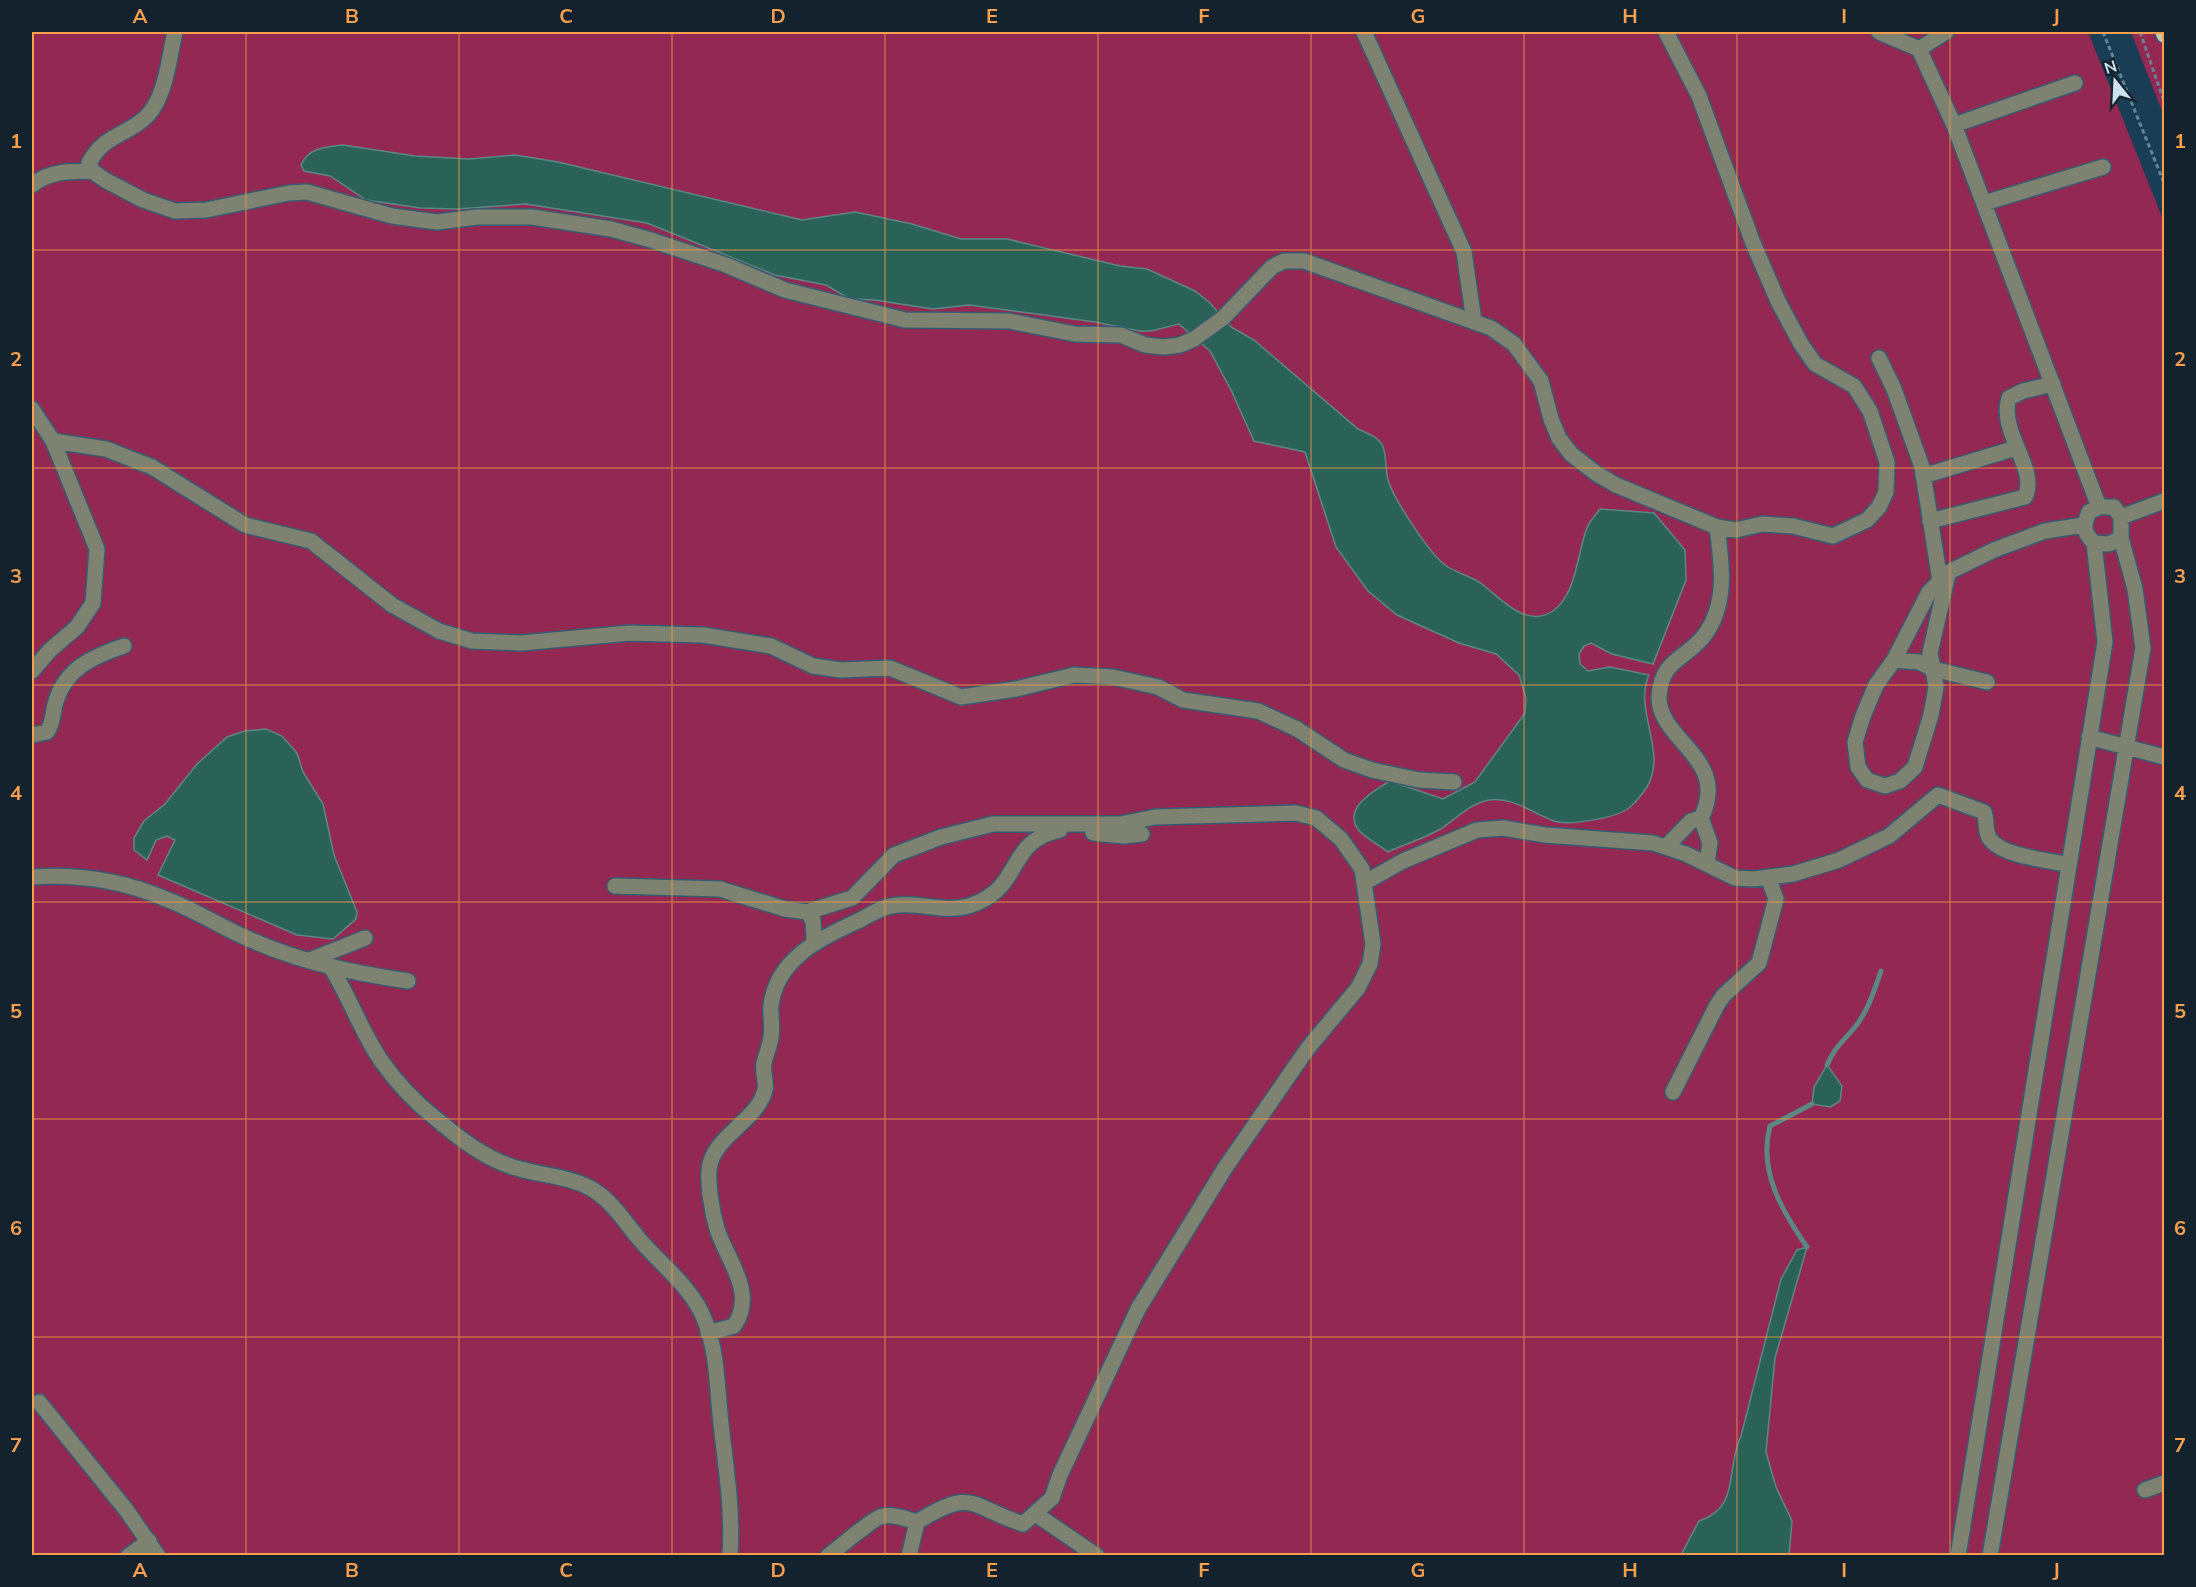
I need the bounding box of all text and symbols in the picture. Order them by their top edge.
text: A [133,3,148,28]
text: B [345,3,359,28]
text: C [559,3,573,28]
text: D [770,3,786,28]
text: E [986,3,998,28]
text: F [1198,3,1210,28]
text: G [1411,3,1425,28]
text: H [1622,3,1638,28]
text: I [1841,3,1847,28]
text: J [2052,3,2060,28]
north arrow [2085,51,2145,111]
text: N [2102,55,2119,78]
text: 1 [10,128,22,153]
text: 1 [2174,128,2186,153]
text: 2 [10,346,22,371]
text: 2 [2174,346,2186,371]
text: 3 [10,563,22,588]
text: 3 [2174,563,2186,588]
text: 4 [10,780,22,805]
text: 4 [2174,780,2186,805]
text: 5 [10,998,22,1023]
text: 5 [2174,998,2186,1023]
text: 6 [10,1215,22,1240]
text: 6 [2174,1215,2186,1240]
text: 7 [10,1432,22,1457]
text: 7 [2174,1432,2186,1457]
text: A [133,1557,148,1582]
text: B [345,1557,359,1582]
text: C [559,1557,573,1582]
text: D [770,1557,786,1582]
text: E [986,1557,998,1582]
text: F [1198,1557,1210,1582]
text: G [1411,1557,1425,1582]
text: H [1622,1557,1638,1582]
text: I [1841,1557,1847,1582]
text: J [2052,1557,2060,1582]

